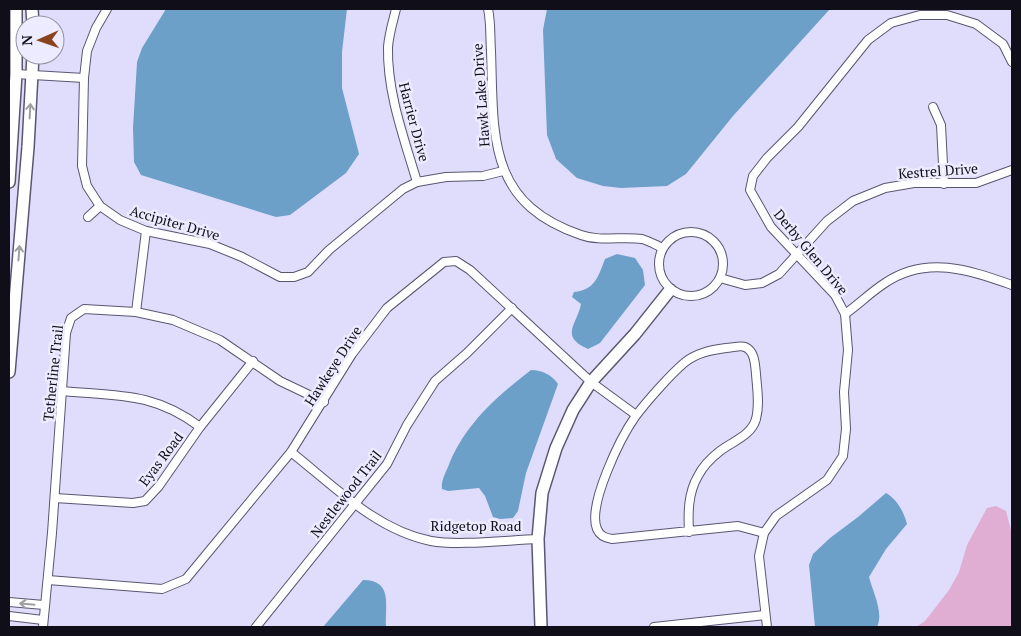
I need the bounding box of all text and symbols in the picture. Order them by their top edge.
north arrow [15,15,65,65]
text: N [17,34,36,46]
street label: Hawk Lake Drive [467,43,494,147]
street label: Harrier Drive [395,80,434,164]
one-way arrow [25,103,34,119]
street label: Kestrel Drive [897,158,979,183]
street label: Accipiter Drive [128,201,222,244]
street label: Derby Glen Drive [770,205,853,298]
one-way arrow [14,246,23,262]
street label: Hawkeye Drive [300,322,366,409]
street label: Tetherline Trail [38,324,67,422]
street label: Eyas Road [134,428,187,490]
street label: Nestlewood Trail [306,446,386,541]
street label: Ridgetop Road [431,516,522,535]
one-way arrow [19,599,35,608]

